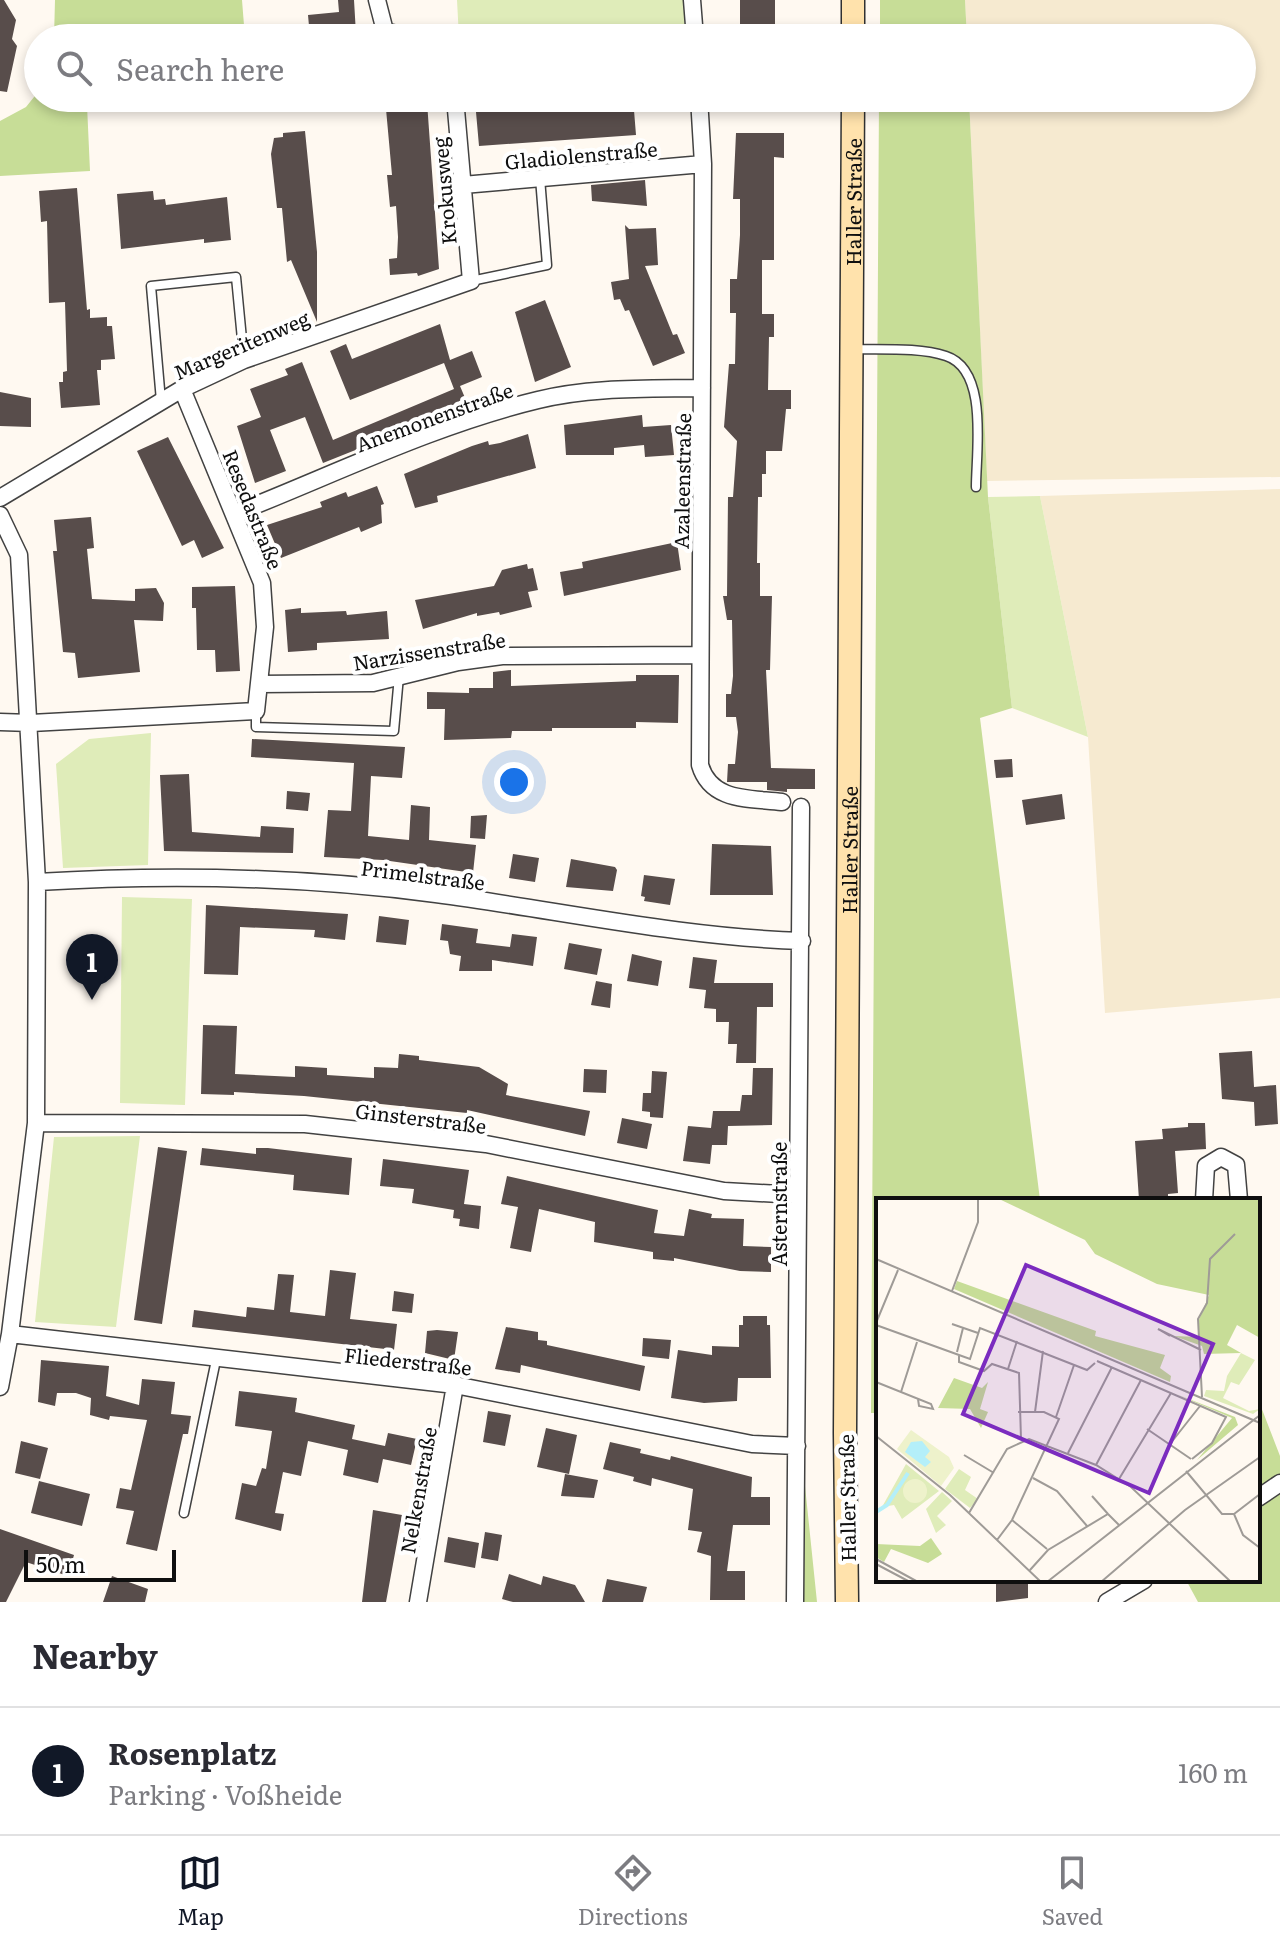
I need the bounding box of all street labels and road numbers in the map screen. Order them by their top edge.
street label: Gladiolenstraße [503,132,659,176]
street label: Krokusweg [423,135,463,246]
street label: Haller Straße [837,138,868,266]
street label: Margeritenweg [168,301,314,386]
street label: Anemonenstraße [351,374,517,458]
street label: Azaleenstraße [665,413,697,549]
street label: Resedastraße [216,445,292,573]
street label: Narzissenstraße [351,623,507,677]
street label: Haller Straße [833,786,864,914]
street label: Primelstraße [359,852,487,896]
street label: Ginsterstraße [354,1094,488,1140]
street label: Asternstraße [763,1142,793,1266]
street label: Fliederstraße [343,1338,473,1382]
street label: Nelkenstraße [391,1424,443,1556]
street label: Haller Straße [830,1434,862,1562]

